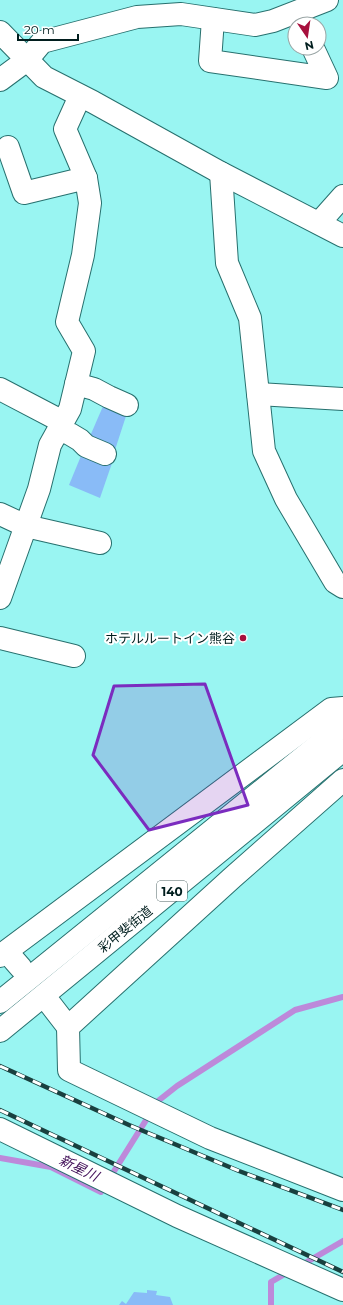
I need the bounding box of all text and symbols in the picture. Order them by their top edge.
scale bar [18,16,78,42]
north arrow [287,16,327,56]
text: 20 m [24,22,55,37]
text: N [303,38,315,54]
place label: ホテルルートイン熊谷 [105,630,235,646]
marker: ホテルルートイン熊谷 [238,633,248,643]
road number: 140 [157,881,187,901]
street label: 彩甲斐街道 [95,902,155,956]
water label: 新星川 [56,1151,104,1186]

